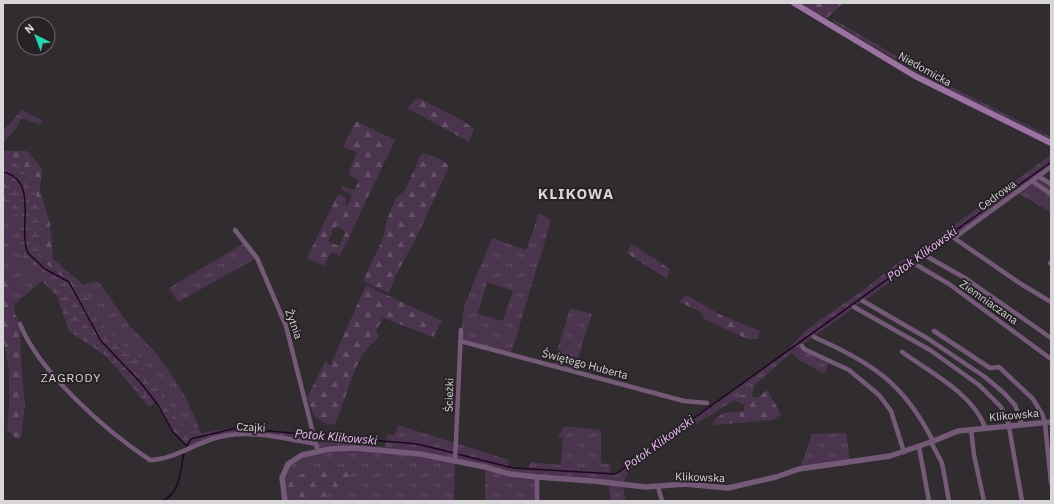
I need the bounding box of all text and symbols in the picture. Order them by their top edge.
north arrow [16,16,56,56]
text: N [22,21,37,36]
street label: Niedomicka [896,49,954,89]
street label: Cedrowa [975,176,1019,213]
district label: KLIKOWA [538,184,614,203]
water label: Potok Klikowski [884,223,960,284]
street label: Ziemniaczana [957,277,1021,327]
street label: Żytnia [282,307,306,341]
street label: Świętego Huberta [541,346,630,382]
district label: ZAGRODY [41,370,101,385]
street label: Ścieżki [441,378,457,412]
street label: Klikowska [989,406,1040,424]
water label: Potok Klikowski [621,412,697,473]
street label: Czajki [236,419,266,435]
water label: Potok Klikowski [294,425,379,448]
street label: Klikowska [675,469,725,485]

